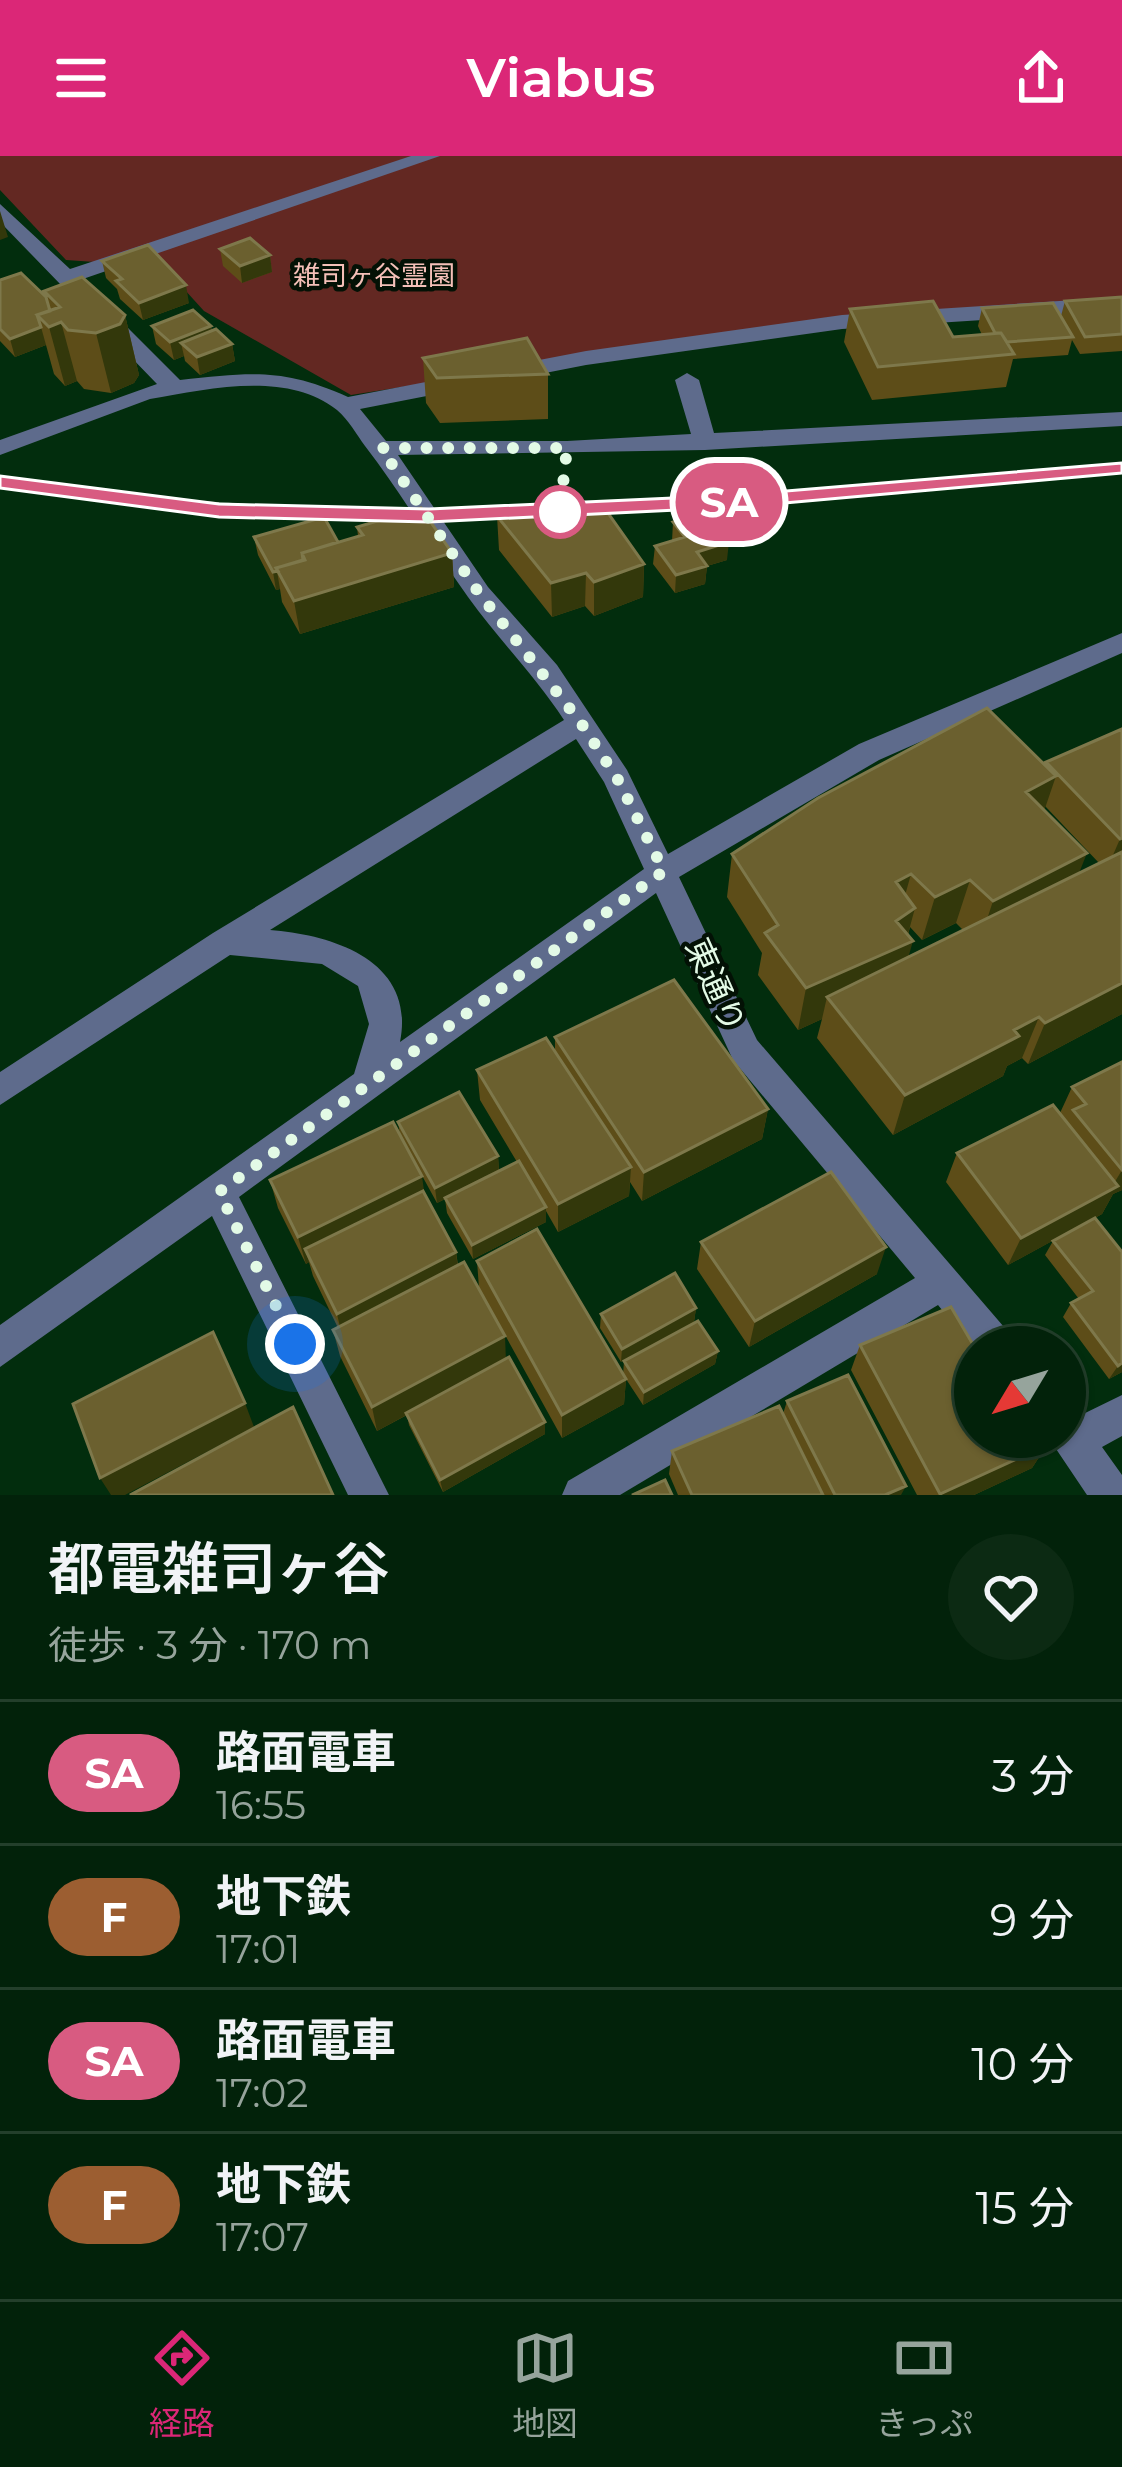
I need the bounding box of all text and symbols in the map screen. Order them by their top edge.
icon: menu [48,45,114,111]
text: Viabus [467,45,655,111]
icon: share [1008,45,1074,111]
park label: 雑司ヶ谷霊園 [293,259,455,292]
line badge: SA [675,463,783,541]
text: SA [700,476,758,528]
unlabelled marker [535,487,585,537]
street label: 東通り [678,932,754,1038]
your location [265,1314,325,1374]
north arrow [954,1326,1086,1458]
map controls [954,1326,1086,1458]
text: 都電雑司ヶ谷 [48,1534,390,1603]
button: heart [948,1534,1074,1660]
text: 徒歩 · 3 分 · 170 m [48,1621,371,1669]
text: 路面電車 [216,1724,396,1779]
text: SA [85,1747,143,1799]
text: 3 分 [992,1748,1074,1803]
text: 16:55 [216,1781,306,1829]
text: 地下鉄 [216,1868,351,1923]
text: F [101,1891,127,1943]
text: 9 分 [990,1892,1074,1947]
text: 17:01 [216,1925,300,1973]
text: 路面電車 [216,2012,396,2067]
text: SA [85,2035,143,2087]
text: 10 分 [971,2036,1074,2091]
text: 17:02 [216,2069,309,2117]
text: 地下鉄 [216,2156,351,2211]
text: F [101,2179,127,2231]
text: 15 分 [975,2180,1074,2235]
text: 17:07 [216,2213,309,2261]
tab: 経路 [149,2325,215,2445]
tab: 地図 [512,2325,578,2445]
tab: きっぷ [876,2325,973,2445]

